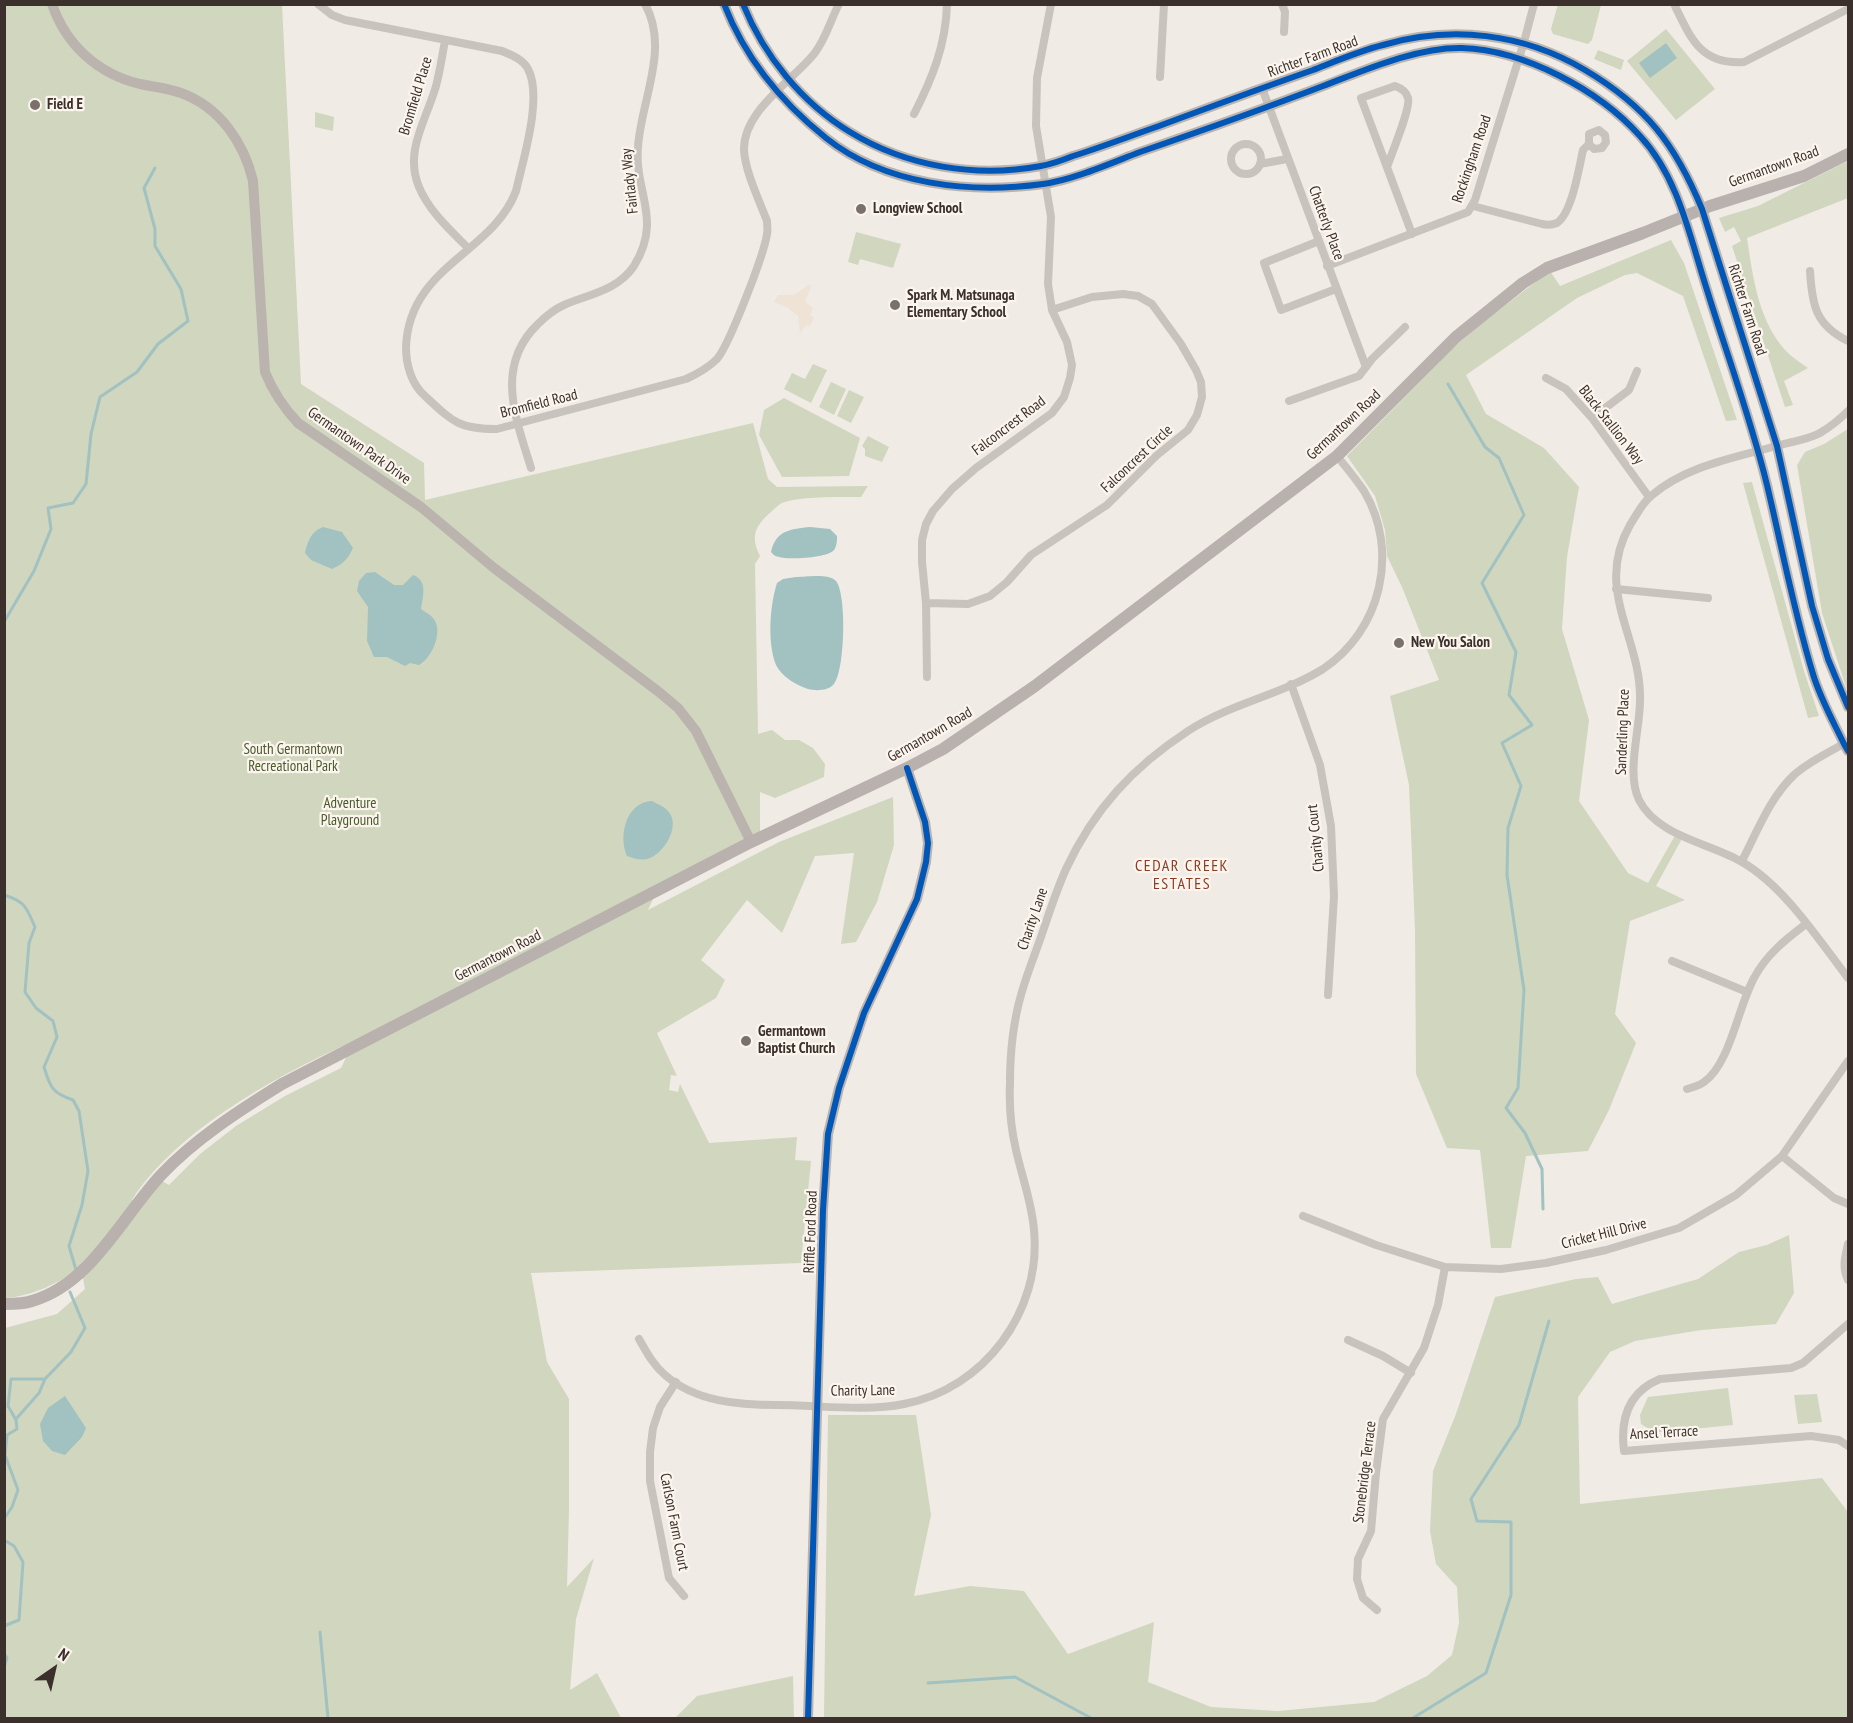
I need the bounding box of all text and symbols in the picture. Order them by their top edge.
street label: Richter Farm Road [1265,32,1361,82]
street label: Bromfield Place [396,55,436,137]
place label: Field E [47,96,83,114]
marker: Field E [28,98,42,112]
street label: Rockingham Road [1449,113,1495,205]
street label: Germantown Road [1726,142,1822,192]
street label: Fairlady Way [618,147,642,215]
street label: Chatterly Place [1304,183,1348,263]
place label: Longview School [873,200,962,218]
marker: Longview School [854,202,868,216]
street label: Richter Farm Road [1724,262,1770,358]
place label: Spark M. Matsunaga Elementary School [907,287,1015,322]
marker: Spark M. Matsunaga Elementary School [888,298,902,312]
street label: Black Stallion Way [1575,382,1647,468]
street label: Bromfield Road [499,386,579,422]
street label: Germantown Road [1303,386,1385,464]
street label: Falconcrest Road [969,392,1049,460]
street label: Germantown Park Drive [304,404,414,488]
street label: Falconcrest Circle [1098,421,1176,497]
place label: New You Salon [1411,634,1490,652]
marker: New You Salon [1392,636,1406,650]
street label: Sanderling Place [1612,689,1634,775]
street label: Germantown Road [885,704,975,766]
park label: South Germantown Recreational Park [243,741,343,776]
park label: Adventure Playground [321,795,379,830]
street label: Charity Court [1304,803,1328,873]
district label: CEDAR CREEK ESTATES [1135,856,1229,894]
street label: Charity Lane [1014,886,1052,952]
street label: Germantown Road [452,927,544,985]
place label: Germantown Baptist Church [758,1023,835,1058]
marker: Germantown Baptist Church [739,1034,753,1048]
street label: Riffle Ford Road [801,1190,821,1274]
street label: Cricket Hill Drive [1559,1215,1649,1253]
street label: Charity Lane [831,1381,895,1401]
street label: Stonebridge Terrace [1350,1420,1380,1524]
street label: Ansel Terrace [1629,1422,1699,1444]
street label: Carlson Farm Court [656,1472,692,1572]
north arrow [24,1639,84,1699]
text: N [55,1643,73,1665]

